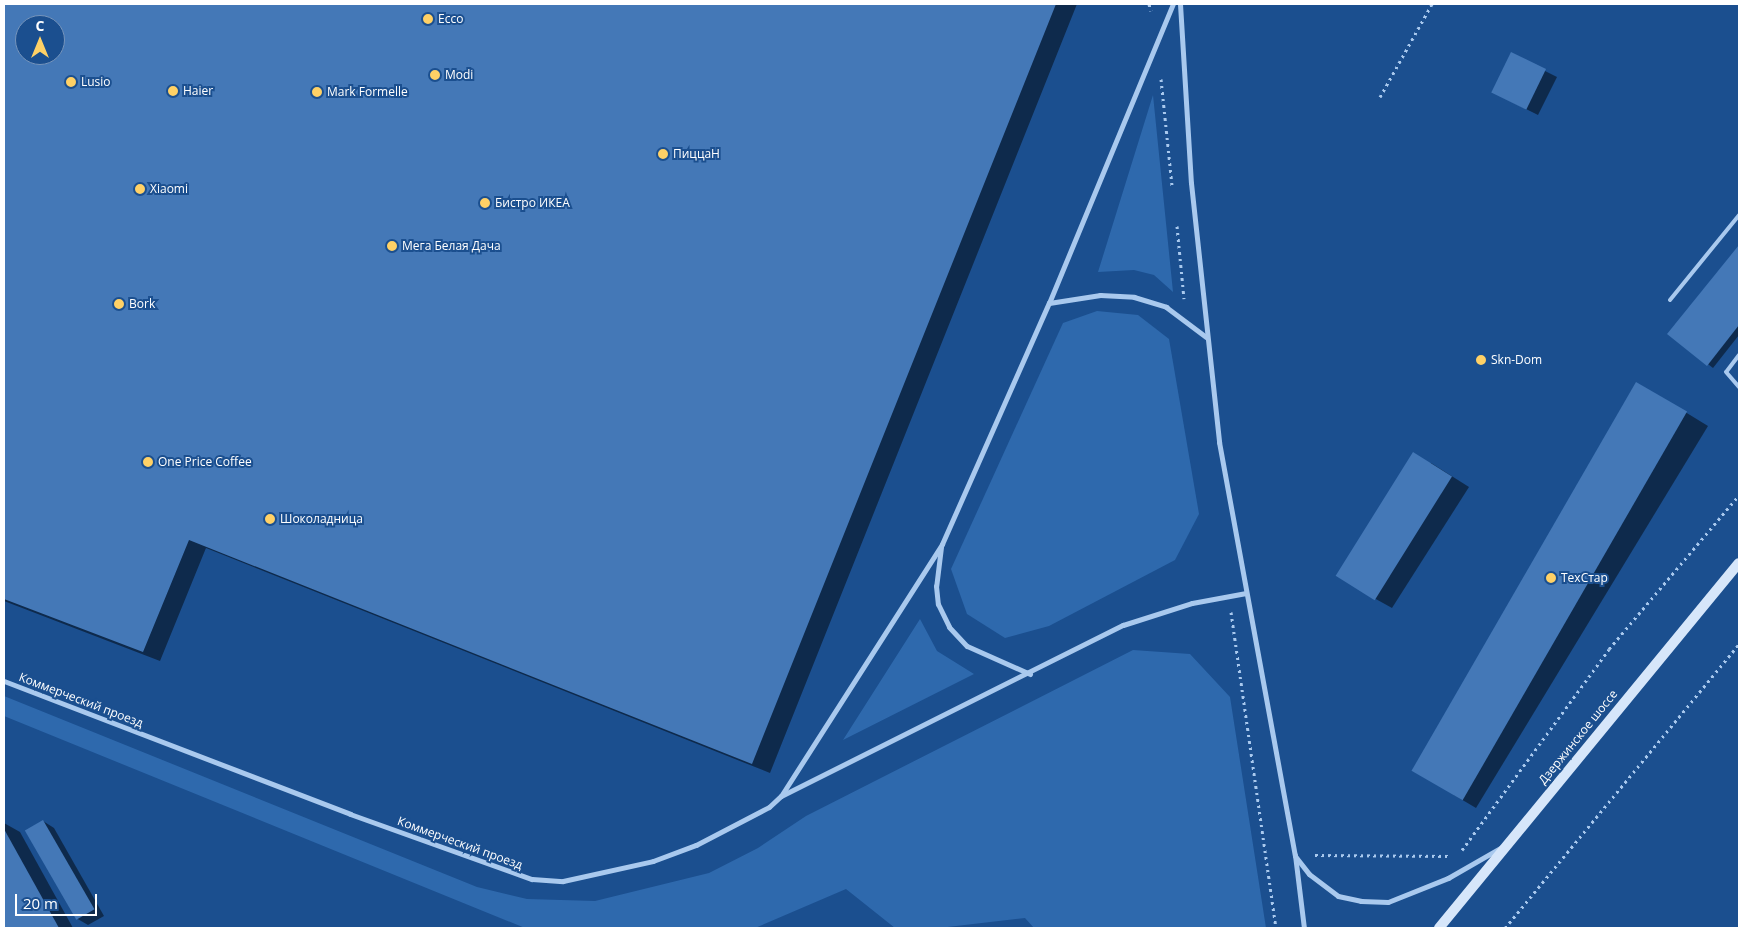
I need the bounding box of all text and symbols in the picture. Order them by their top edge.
place label: Ecco [438,12,463,26]
marker: Ecco [422,13,434,25]
north arrow [15,15,65,65]
text: С [36,16,44,35]
place label: Modi [445,68,473,82]
marker: Modi [429,69,441,81]
place label: Lusio [81,75,111,89]
marker: Lusio [65,76,77,88]
place label: Haier [183,84,213,98]
marker: Haier [167,85,179,97]
place label: Mark Formelle [327,85,408,99]
marker: Mark Formelle [311,86,323,98]
place label: ПиццаН [673,147,720,161]
marker: ПиццаН [657,148,669,160]
place label: Xiaomi [150,182,188,196]
marker: Xiaomi [134,183,146,195]
place label: Бистро ИКЕА [495,196,570,210]
marker: Бистро ИКЕА [479,197,491,209]
place label: Мега Белая Дача [402,239,501,253]
marker: Мега Белая Дача [386,240,398,252]
place label: Bork [129,297,155,311]
marker: Bork [113,298,125,310]
place label: Skn-Dom [1491,353,1542,367]
marker: Skn-Dom [1475,354,1487,366]
place label: One Price Coffee [158,455,252,469]
marker: One Price Coffee [142,456,154,468]
place label: Шоколадница [280,512,363,526]
marker: Шоколадница [264,513,276,525]
place label: ТехСтар [1561,571,1608,585]
marker: ТехСтар [1545,572,1557,584]
street label: Коммерческий проезд [17,670,145,730]
street label: Дзержинское шоссе [1536,687,1620,787]
street label: Коммерческий проезд [396,814,524,872]
scale bar [18,884,100,916]
text: 20 m [23,893,58,913]

